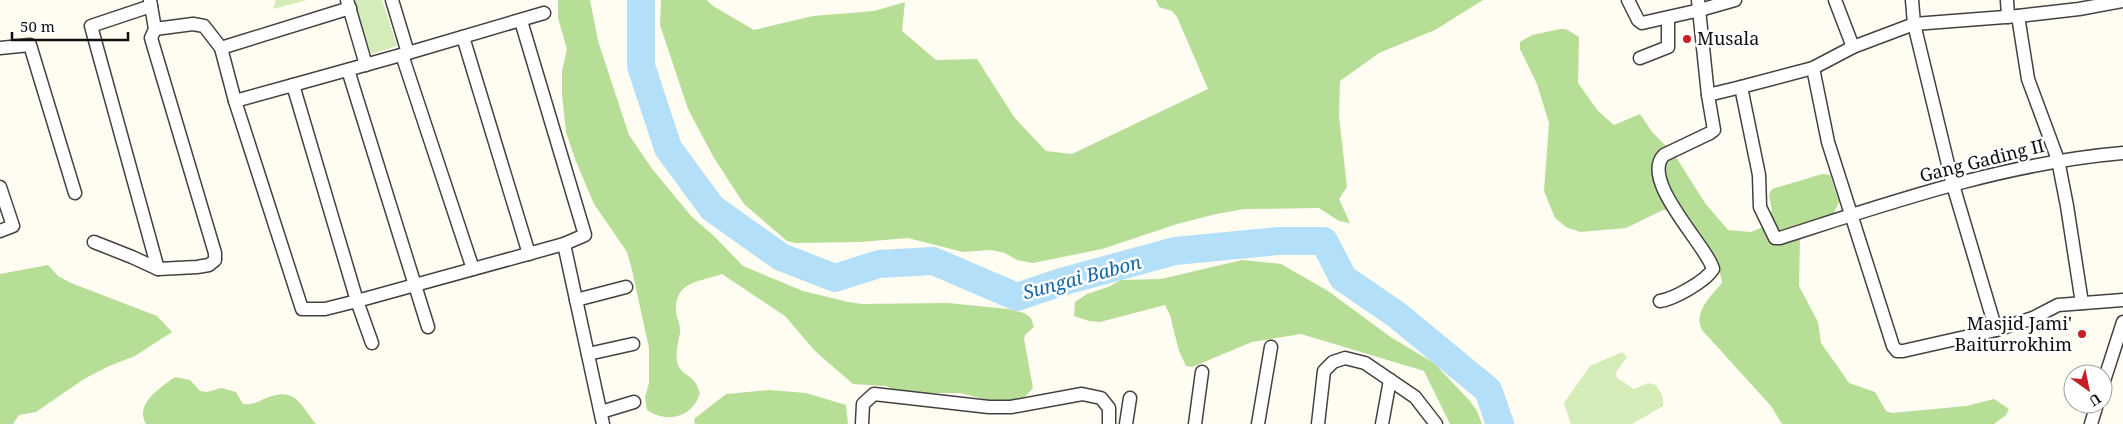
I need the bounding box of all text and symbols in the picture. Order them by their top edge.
scale bar [12,10,129,42]
text: 50 m [20,16,55,36]
place label: Musala [1697,26,1759,50]
marker: Musala [1681,33,1693,45]
street label: Gang Gading II [1917,133,2047,187]
water label: Sungai Babon [1020,249,1145,305]
place label: Masjid Jami' Baiturrokhim [1954,311,2072,356]
marker: Masjid Jami' Baiturrokhim [2076,328,2088,340]
north arrow [2063,364,2113,414]
text: U [2085,390,2105,411]

